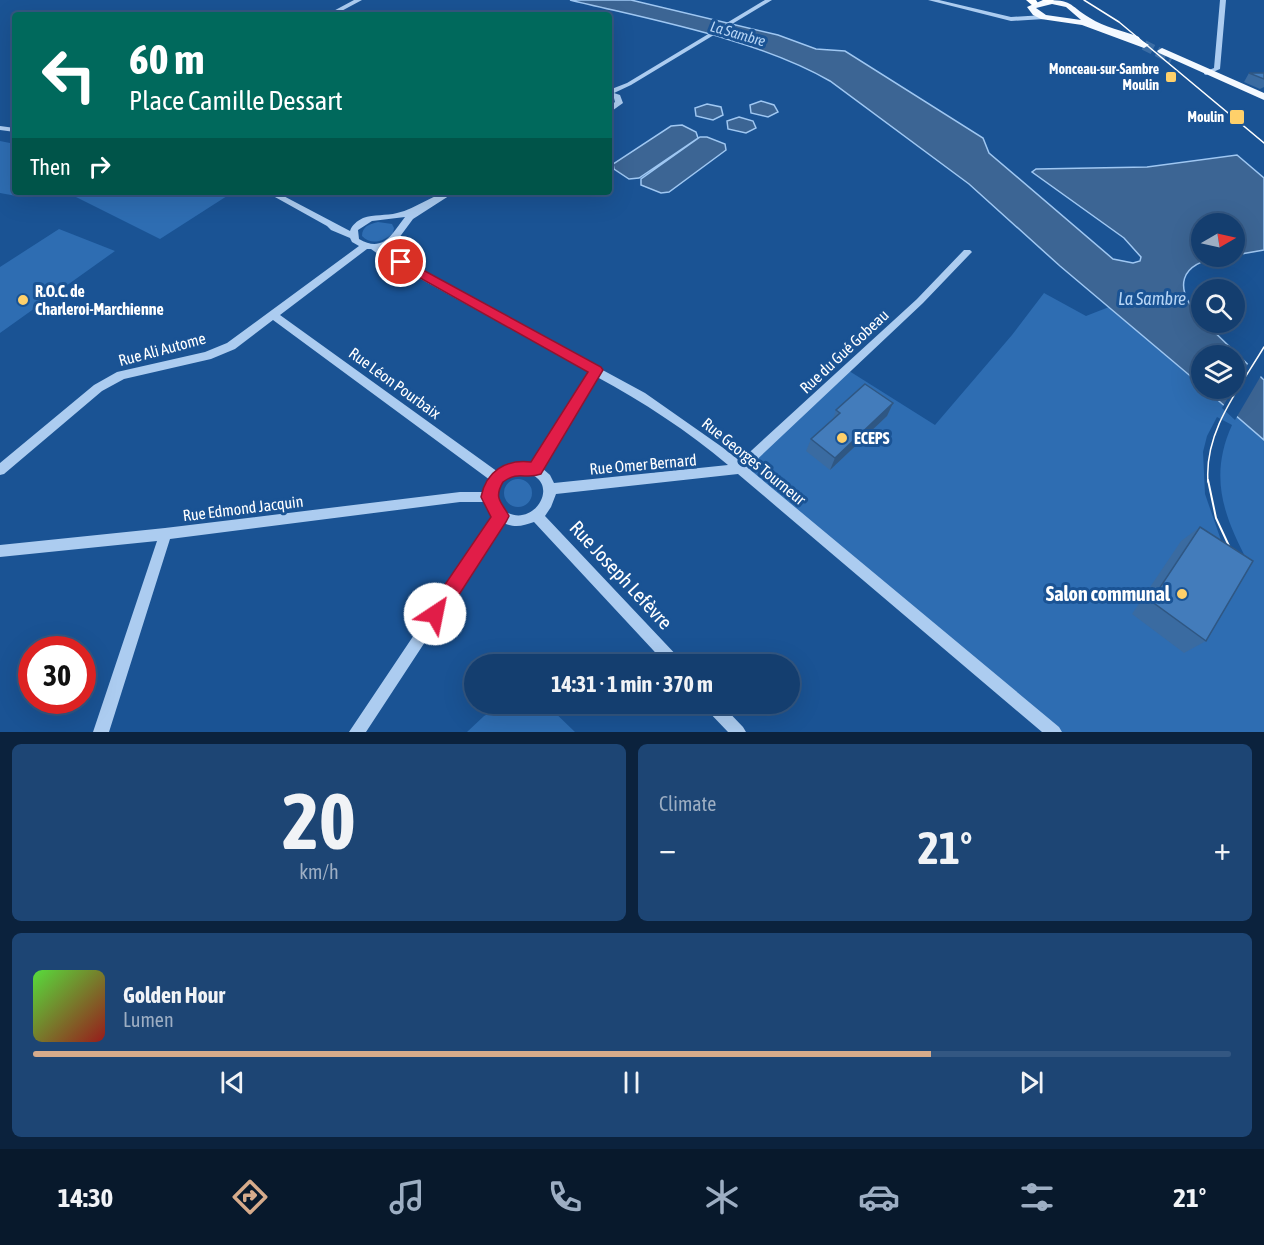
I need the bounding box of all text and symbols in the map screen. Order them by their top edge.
water label: La Sambre [708,18,768,50]
text: 60 m [129,35,204,83]
icon: left [30,36,108,114]
place label: Monceau-sur-Sambre Moulin [1049,61,1159,93]
marker: Monceau-sur-Sambre Moulin [1164,70,1178,84]
text: Place Camille Dessart [129,85,343,116]
marker: Moulin [1228,108,1246,126]
place label: Moulin [1188,109,1224,125]
icon: right [83,150,116,183]
text: Then [30,154,71,180]
north arrow [1191,213,1245,267]
map controls [1191,213,1245,399]
pin [375,236,426,287]
icon: arrive [384,245,417,278]
button: search [1191,279,1245,333]
place label: R.O.C. de Charleroi-Marchienne [35,282,164,318]
water label: La Sambre [1118,288,1186,309]
marker: R.O.C. de Charleroi-Marchienne [16,293,30,307]
street label: Rue du Gué Gobeau [796,305,892,397]
street label: Rue Ali Autome [116,329,208,369]
street label: Rue Léon Pourbaix [346,344,445,423]
button: layers [1191,345,1245,399]
street label: Rue Georges Tourneur [698,414,810,509]
place label: ECEPS [854,429,890,447]
marker: ECEPS [835,431,849,445]
street label: Rue Omer Bernard [589,450,697,478]
street label: Rue Edmond Jacquin [182,492,304,525]
street label: Rue Joseph Lefèvre [565,516,677,634]
position arrow [403,582,467,646]
place label: Salon communal [1046,582,1171,605]
marker: Salon communal [1175,587,1189,601]
speed limit sign: 30 [18,636,96,714]
text: 14:31 · 1 min · 370 m [551,671,713,697]
text: 20 [282,776,356,866]
text: Climate [659,792,716,815]
text: 21° [918,822,972,874]
text: − [659,829,676,867]
text: + [1214,829,1231,867]
text: km/h [299,860,339,883]
text: Golden Hour [123,982,225,1008]
text: Lumen [123,1008,174,1031]
icon: previous [216,1066,249,1099]
icon: pause [615,1066,648,1099]
icon: next [1015,1066,1048,1099]
icon: directions [229,1176,271,1218]
icon: music [386,1176,428,1218]
icon: phone [544,1176,586,1218]
icon: climate [701,1176,743,1218]
icon: car [858,1176,900,1218]
icon: filters [1016,1176,1058,1218]
text: 14:30 [58,1182,113,1213]
text: 21° [1173,1182,1206,1213]

